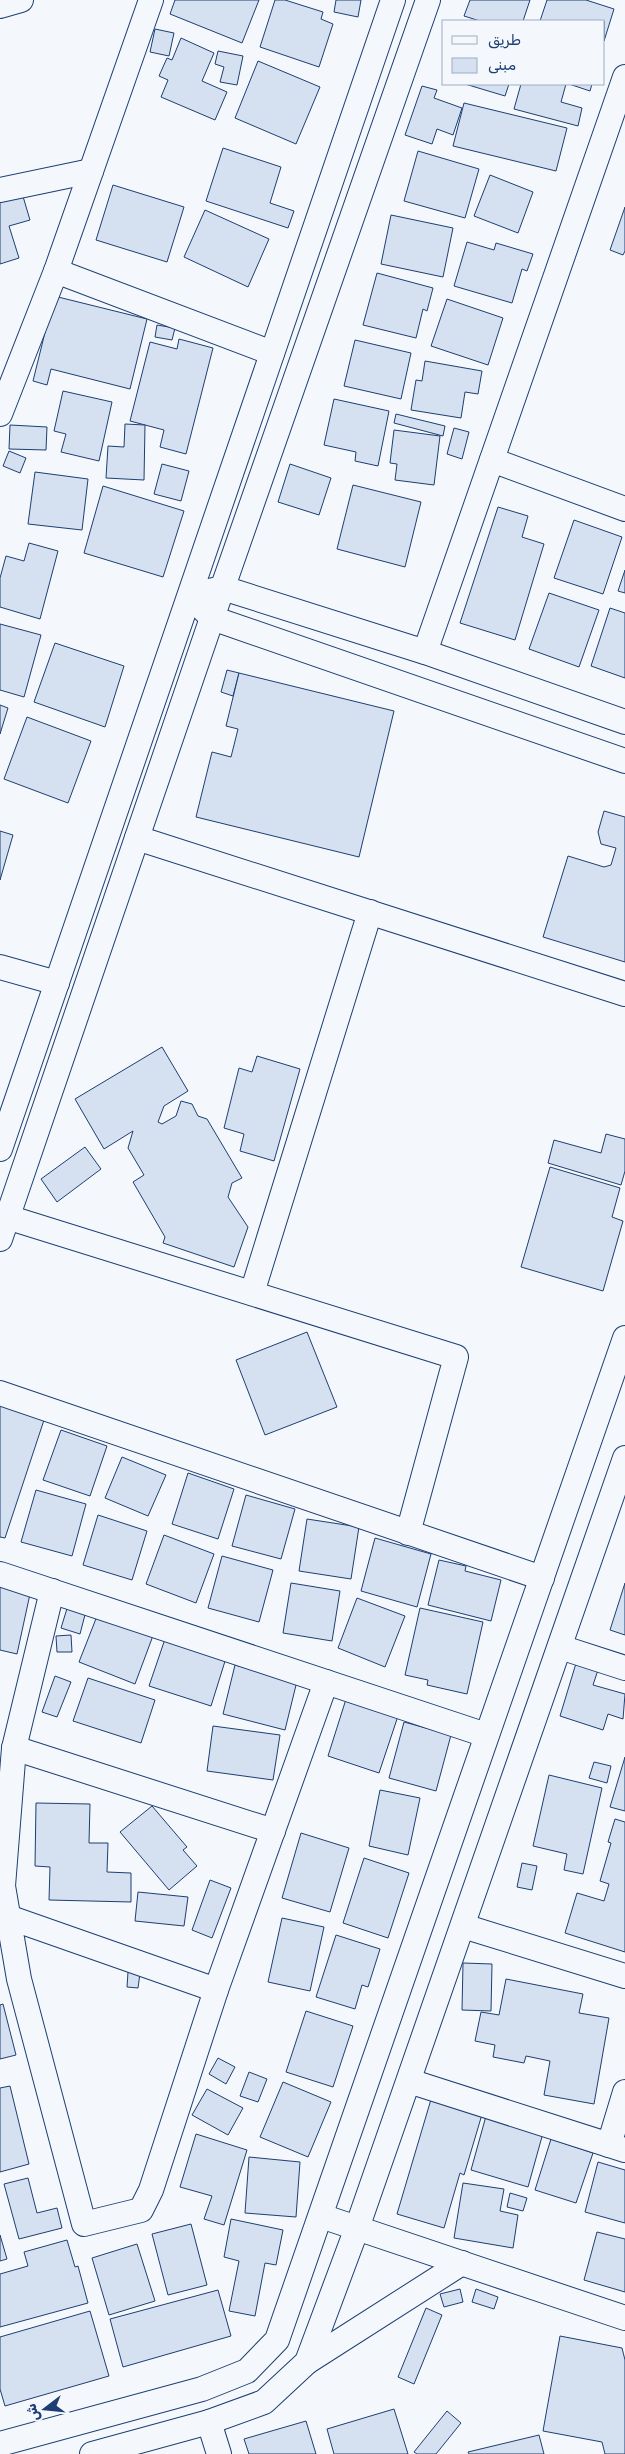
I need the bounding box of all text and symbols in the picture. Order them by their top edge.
legend [442,20,605,85]
text: طريق [488,31,521,49]
text: مبنى [488,56,516,74]
north arrow [20,2384,70,2434]
text: ش [22,2401,44,2423]

